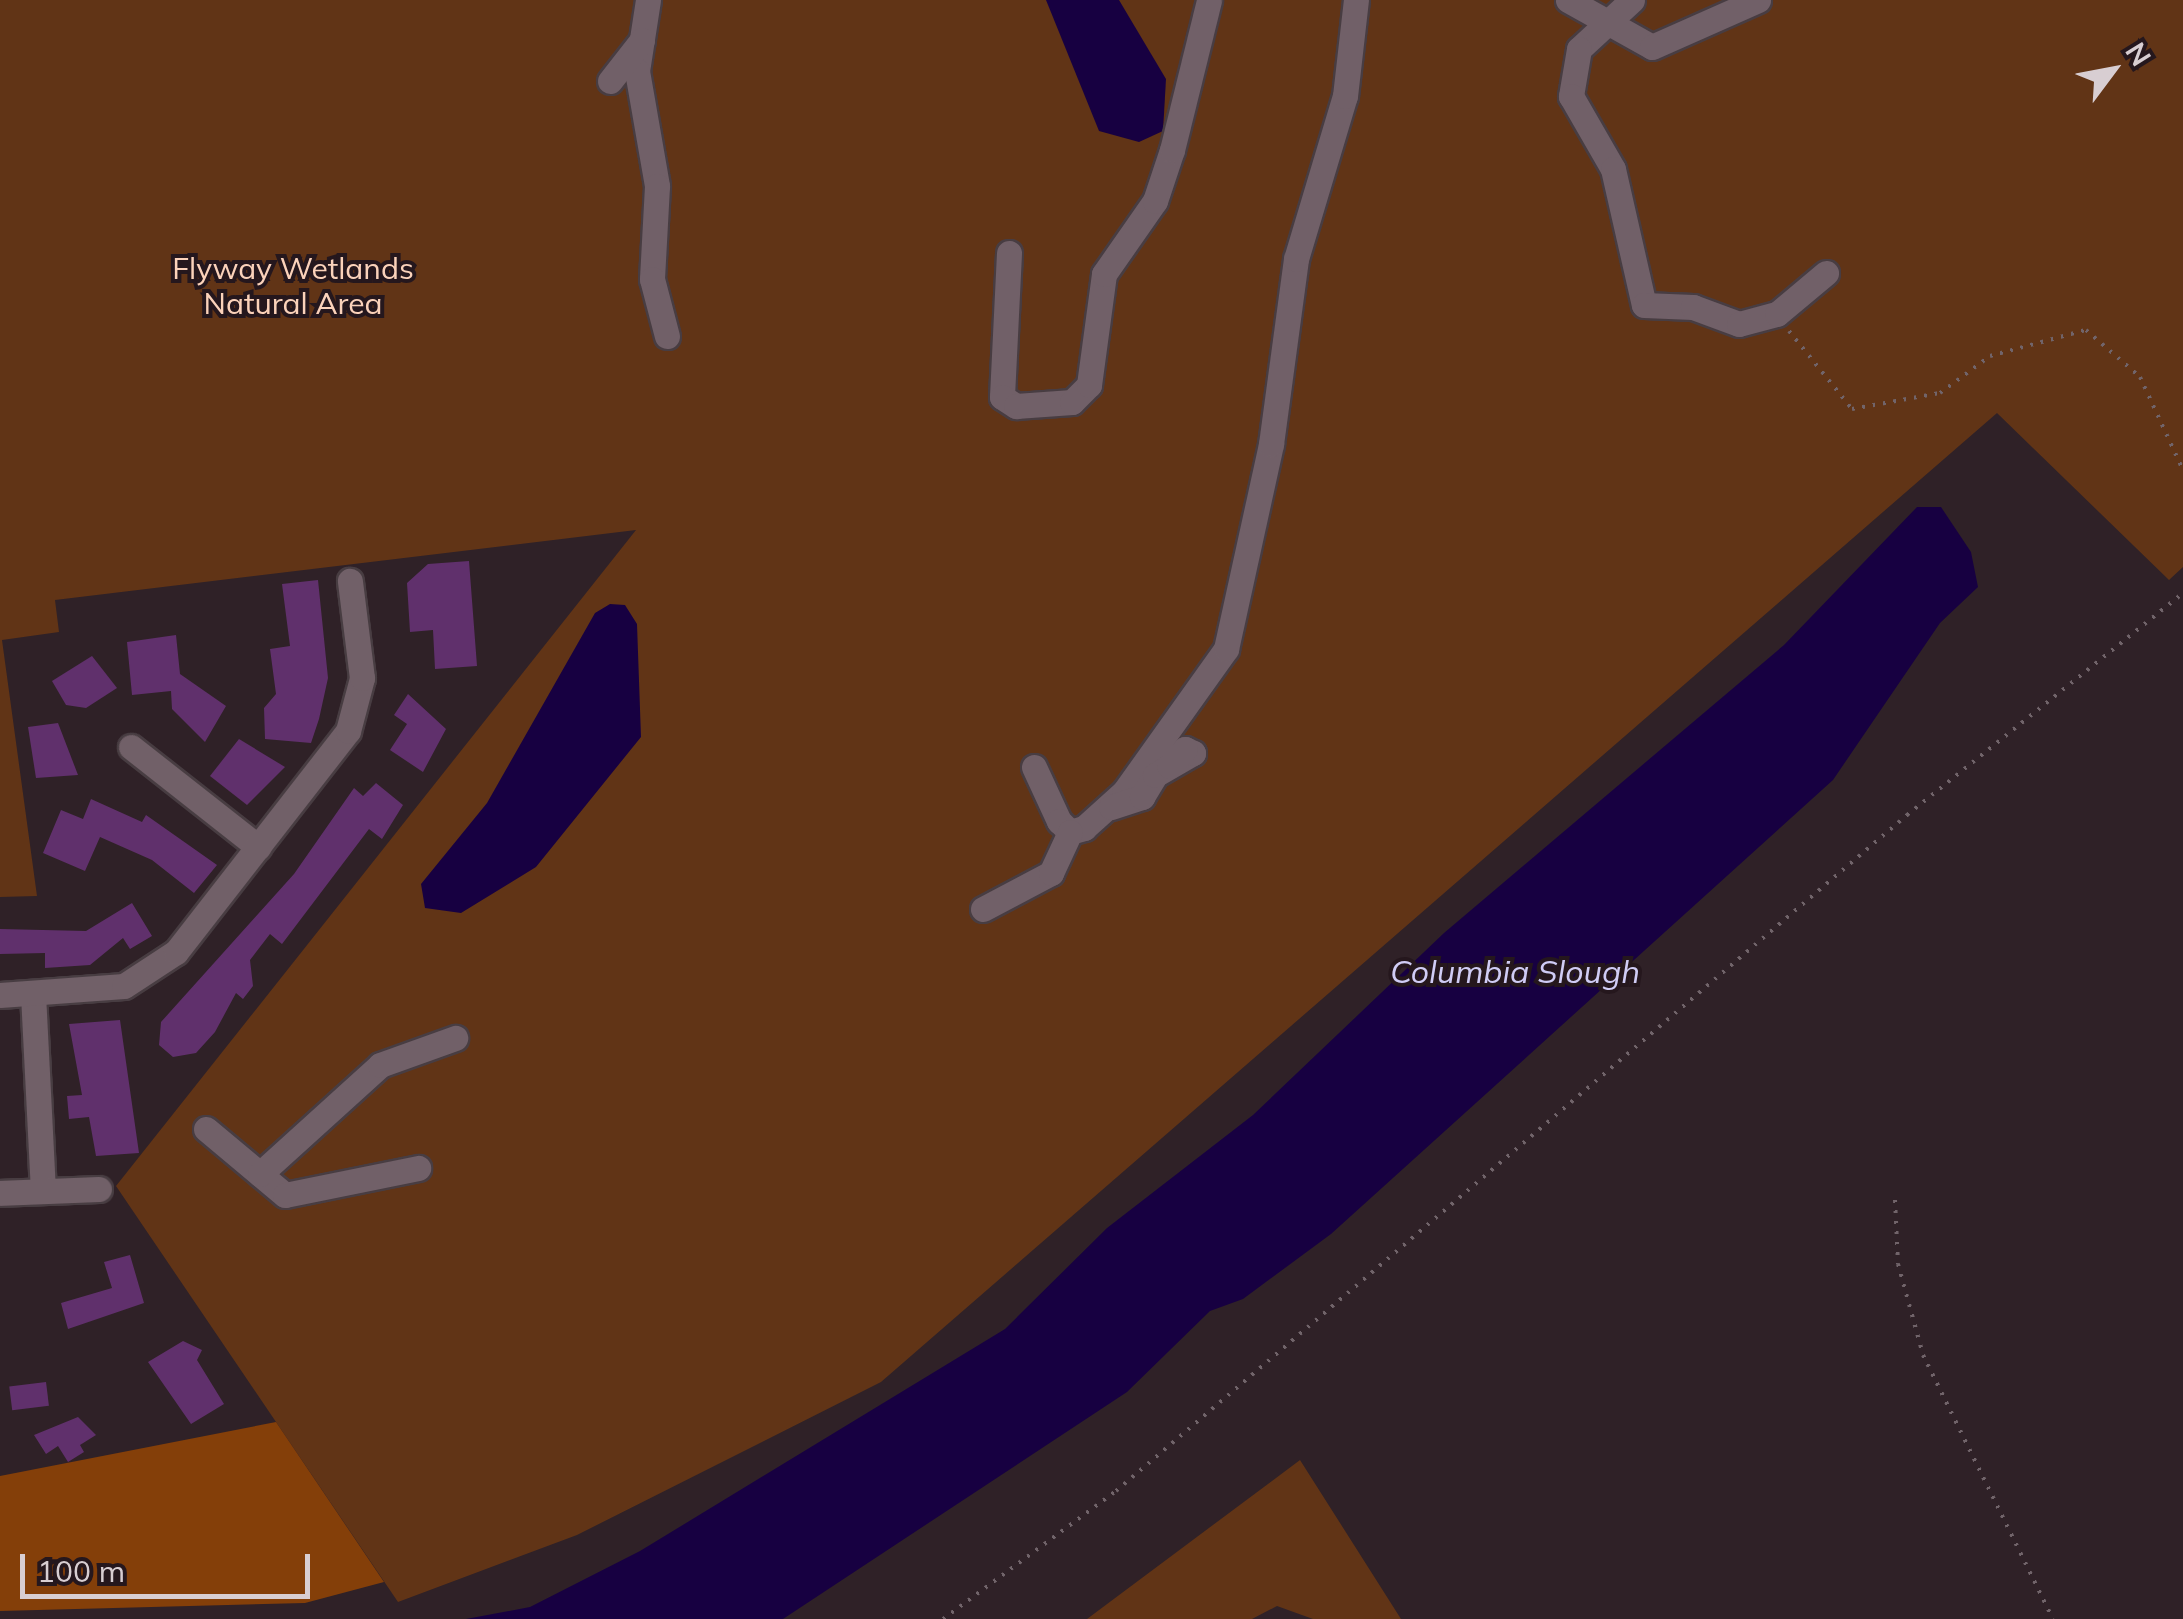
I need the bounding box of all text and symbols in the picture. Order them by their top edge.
north arrow [2063,20,2163,120]
text: N [2118,36,2159,72]
park label: Flyway Wetlands Natural Area [172,250,414,320]
water label: Columbia Slough [1390,952,1640,990]
scale bar [25,1534,315,1596]
text: 100 m [37,1552,125,1590]

